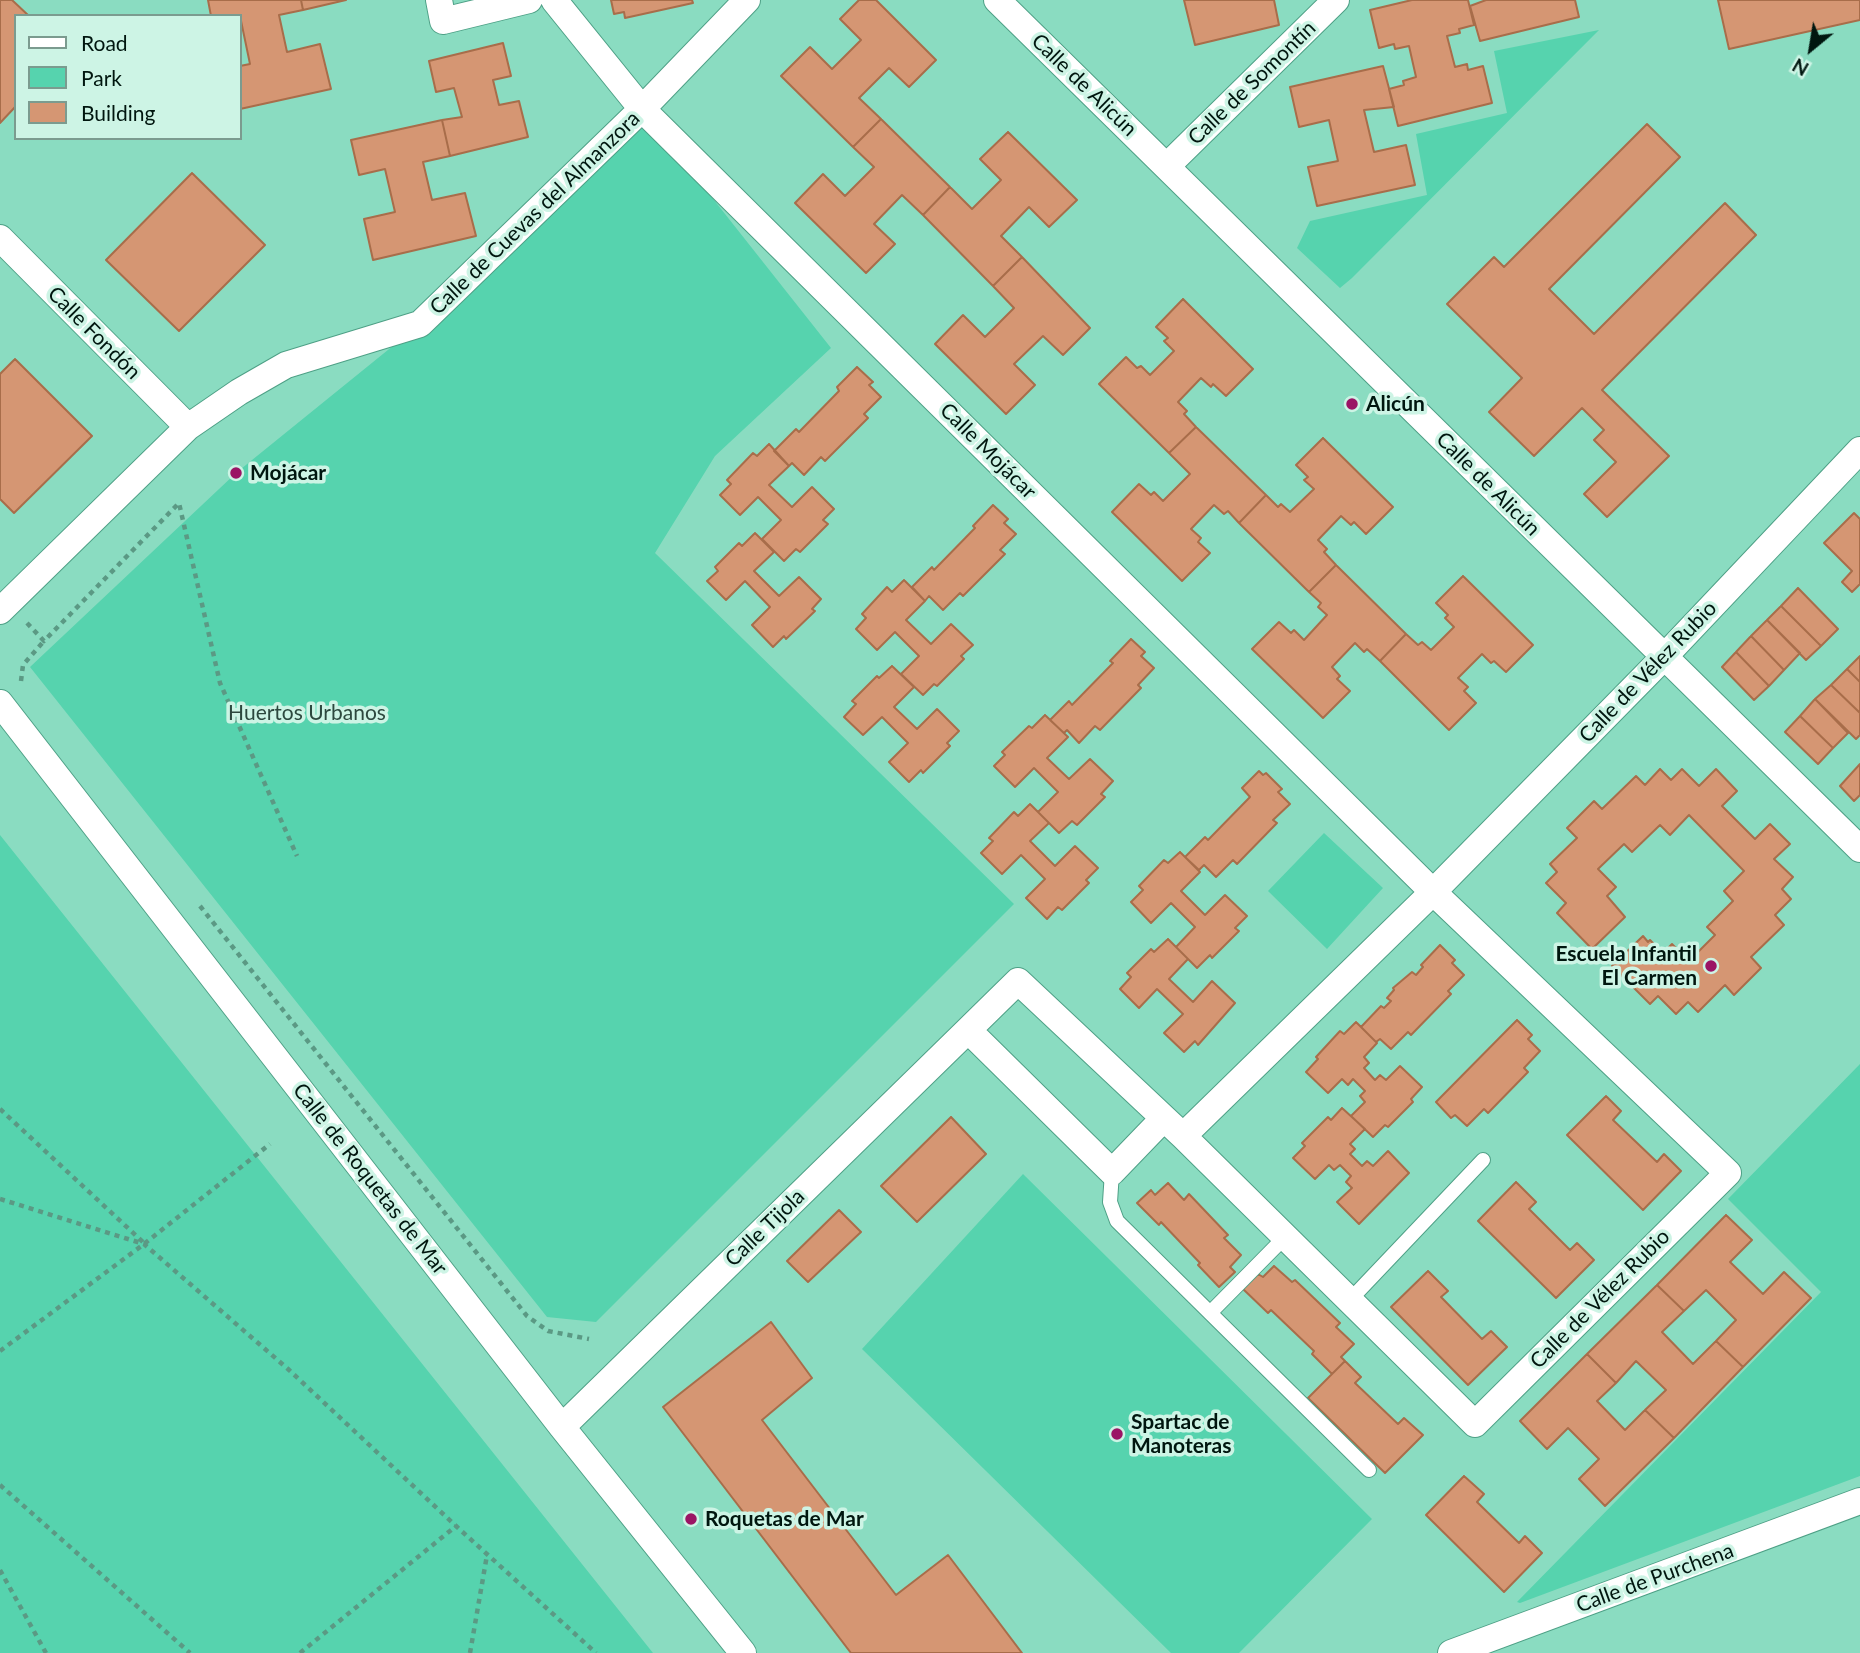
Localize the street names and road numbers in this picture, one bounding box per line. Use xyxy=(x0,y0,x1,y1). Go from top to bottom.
street label: Calle de Somontín xyxy=(1183,16,1321,150)
street label: Calle de Alicún xyxy=(1026,28,1142,142)
street label: Calle de Cuevas del Almanzora xyxy=(425,106,645,320)
street label: Calle Fondón xyxy=(42,281,146,385)
street label: Calle Mojácar xyxy=(935,398,1041,504)
street label: Calle de Alicún xyxy=(1431,427,1545,541)
street label: Calle de Vélez Rubio xyxy=(1574,596,1722,748)
street label: Calle de Roquetas de Mar xyxy=(287,1078,453,1280)
street label: Calle Tijola xyxy=(720,1184,810,1272)
street label: Calle de Vélez Rubio xyxy=(1525,1224,1675,1374)
street label: Calle de Purchena xyxy=(1573,1538,1737,1618)

